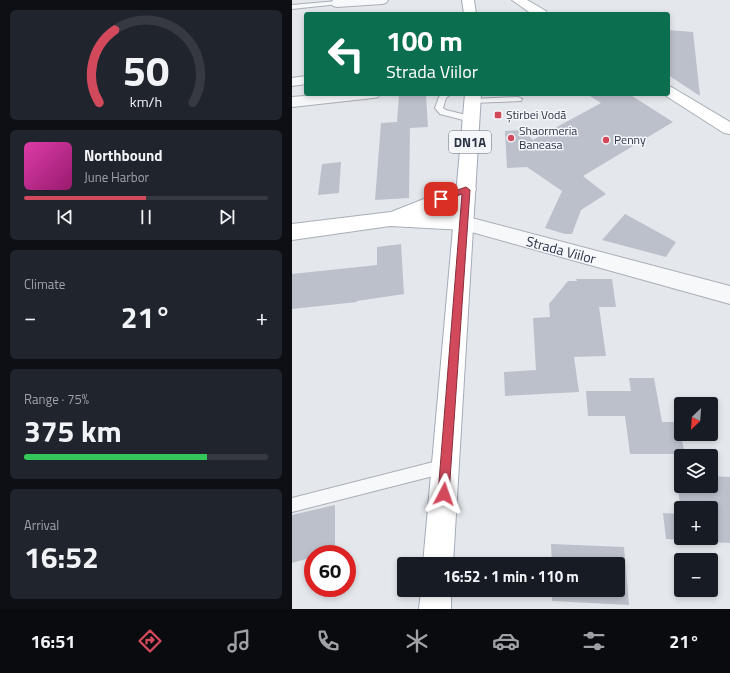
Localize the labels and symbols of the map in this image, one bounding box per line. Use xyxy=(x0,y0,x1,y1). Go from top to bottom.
place label: Știrbei Vodă xyxy=(506,105,566,124)
marker: Știrbei Vodă xyxy=(493,110,503,120)
place label: Shaormeria Baneasa xyxy=(519,121,577,154)
place label: Penny xyxy=(614,130,646,149)
road number: DN1A xyxy=(449,131,491,153)
marker: Shaormeria Baneasa xyxy=(506,133,516,143)
marker: Penny xyxy=(601,135,611,145)
pin xyxy=(424,182,458,216)
street label: Strada Viilor xyxy=(524,230,599,269)
north arrow xyxy=(674,397,718,441)
position arrow xyxy=(423,473,465,515)
speed limit sign: 60 xyxy=(304,545,356,597)

